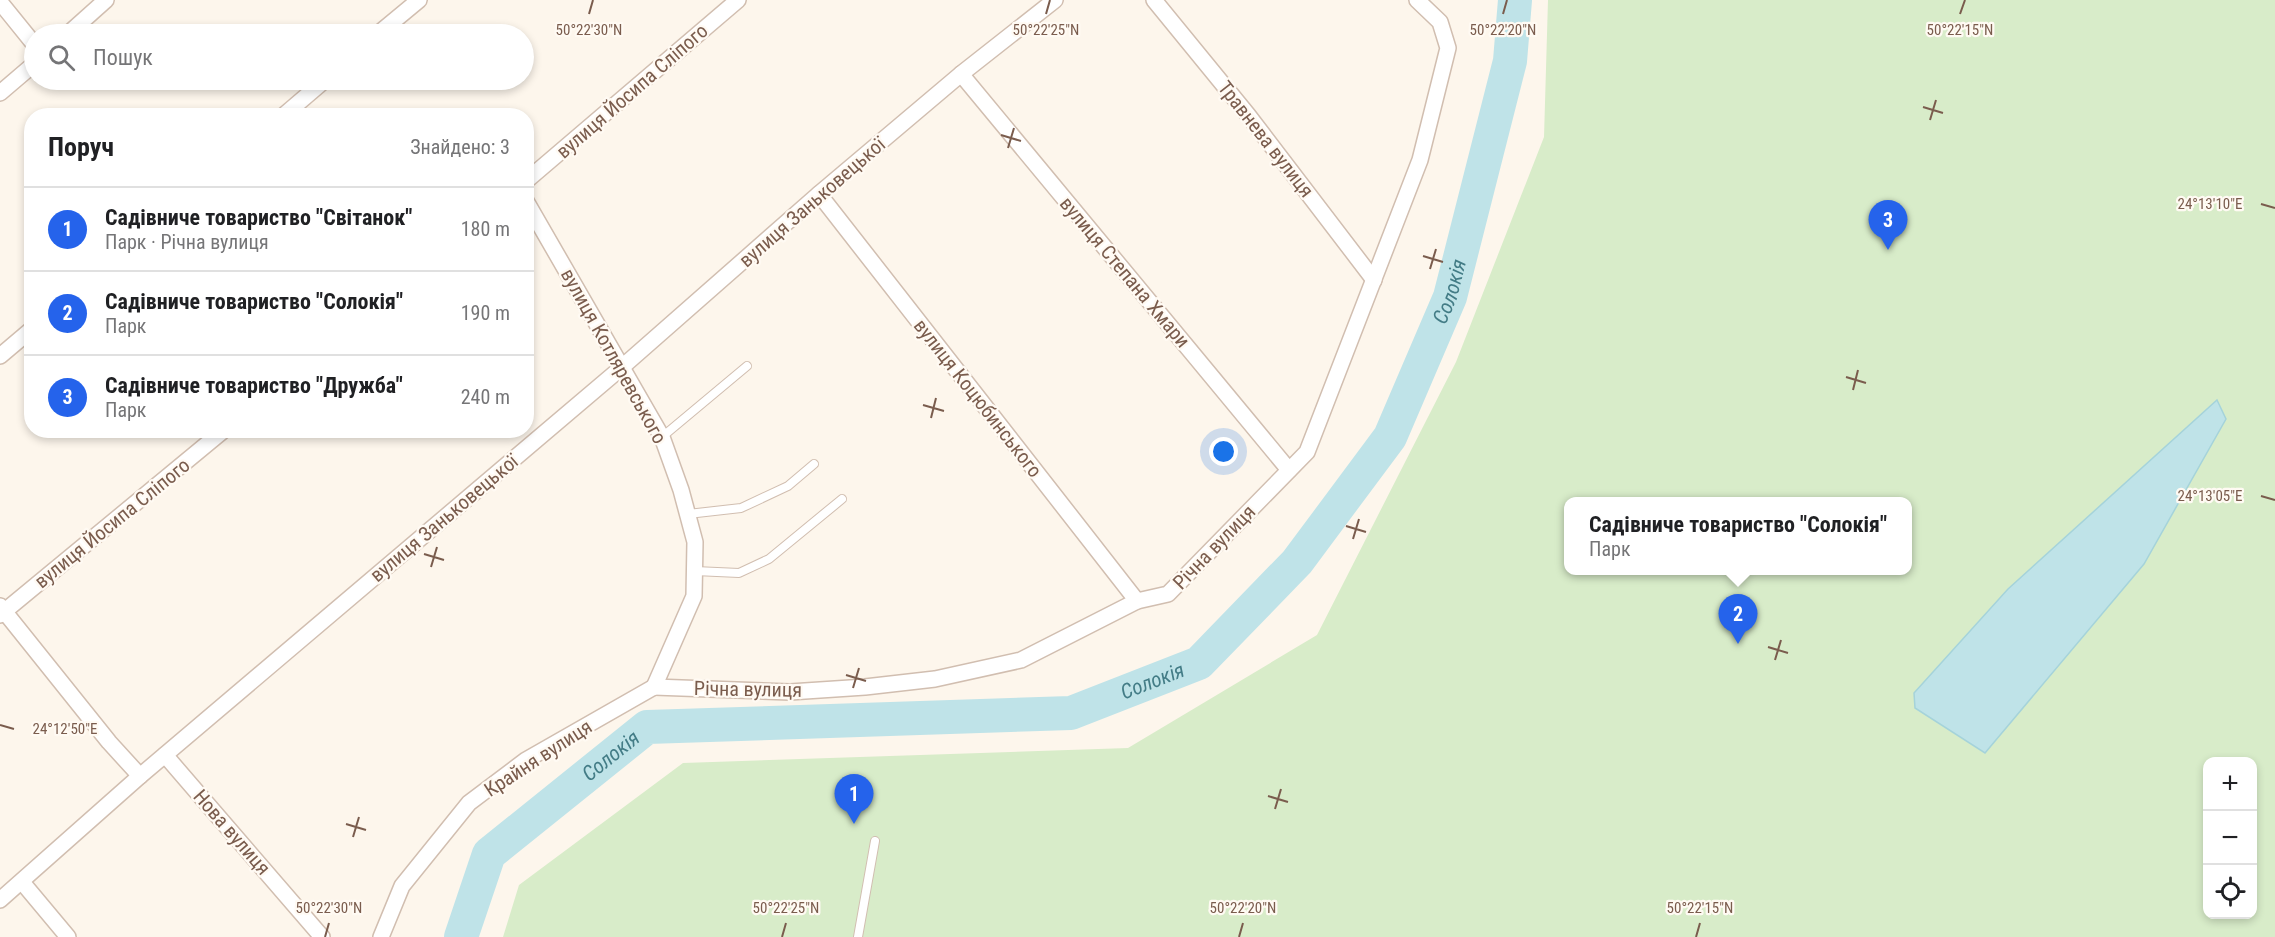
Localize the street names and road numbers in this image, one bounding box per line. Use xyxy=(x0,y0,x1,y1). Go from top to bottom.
street label: вулиця Йосипа Сліпого xyxy=(551,19,713,163)
street label: Травнева вулиця xyxy=(1213,76,1319,202)
street label: вулиця Заньковецької xyxy=(734,131,891,272)
street label: вулиця Степана Хмари xyxy=(1055,192,1195,352)
street label: вулиця Котляревського xyxy=(556,264,672,448)
street label: вулиця Коцюбинського xyxy=(909,314,1047,482)
street label: вулиця Заньковецької xyxy=(365,448,524,587)
street label: вулиця Йосипа Сліпого xyxy=(29,453,195,593)
street label: Річна вулиця xyxy=(1168,500,1260,594)
street label: Річна вулиця xyxy=(694,676,802,702)
street label: Крайня вулиця xyxy=(480,714,596,802)
street label: Нова вулиця xyxy=(188,784,276,880)

